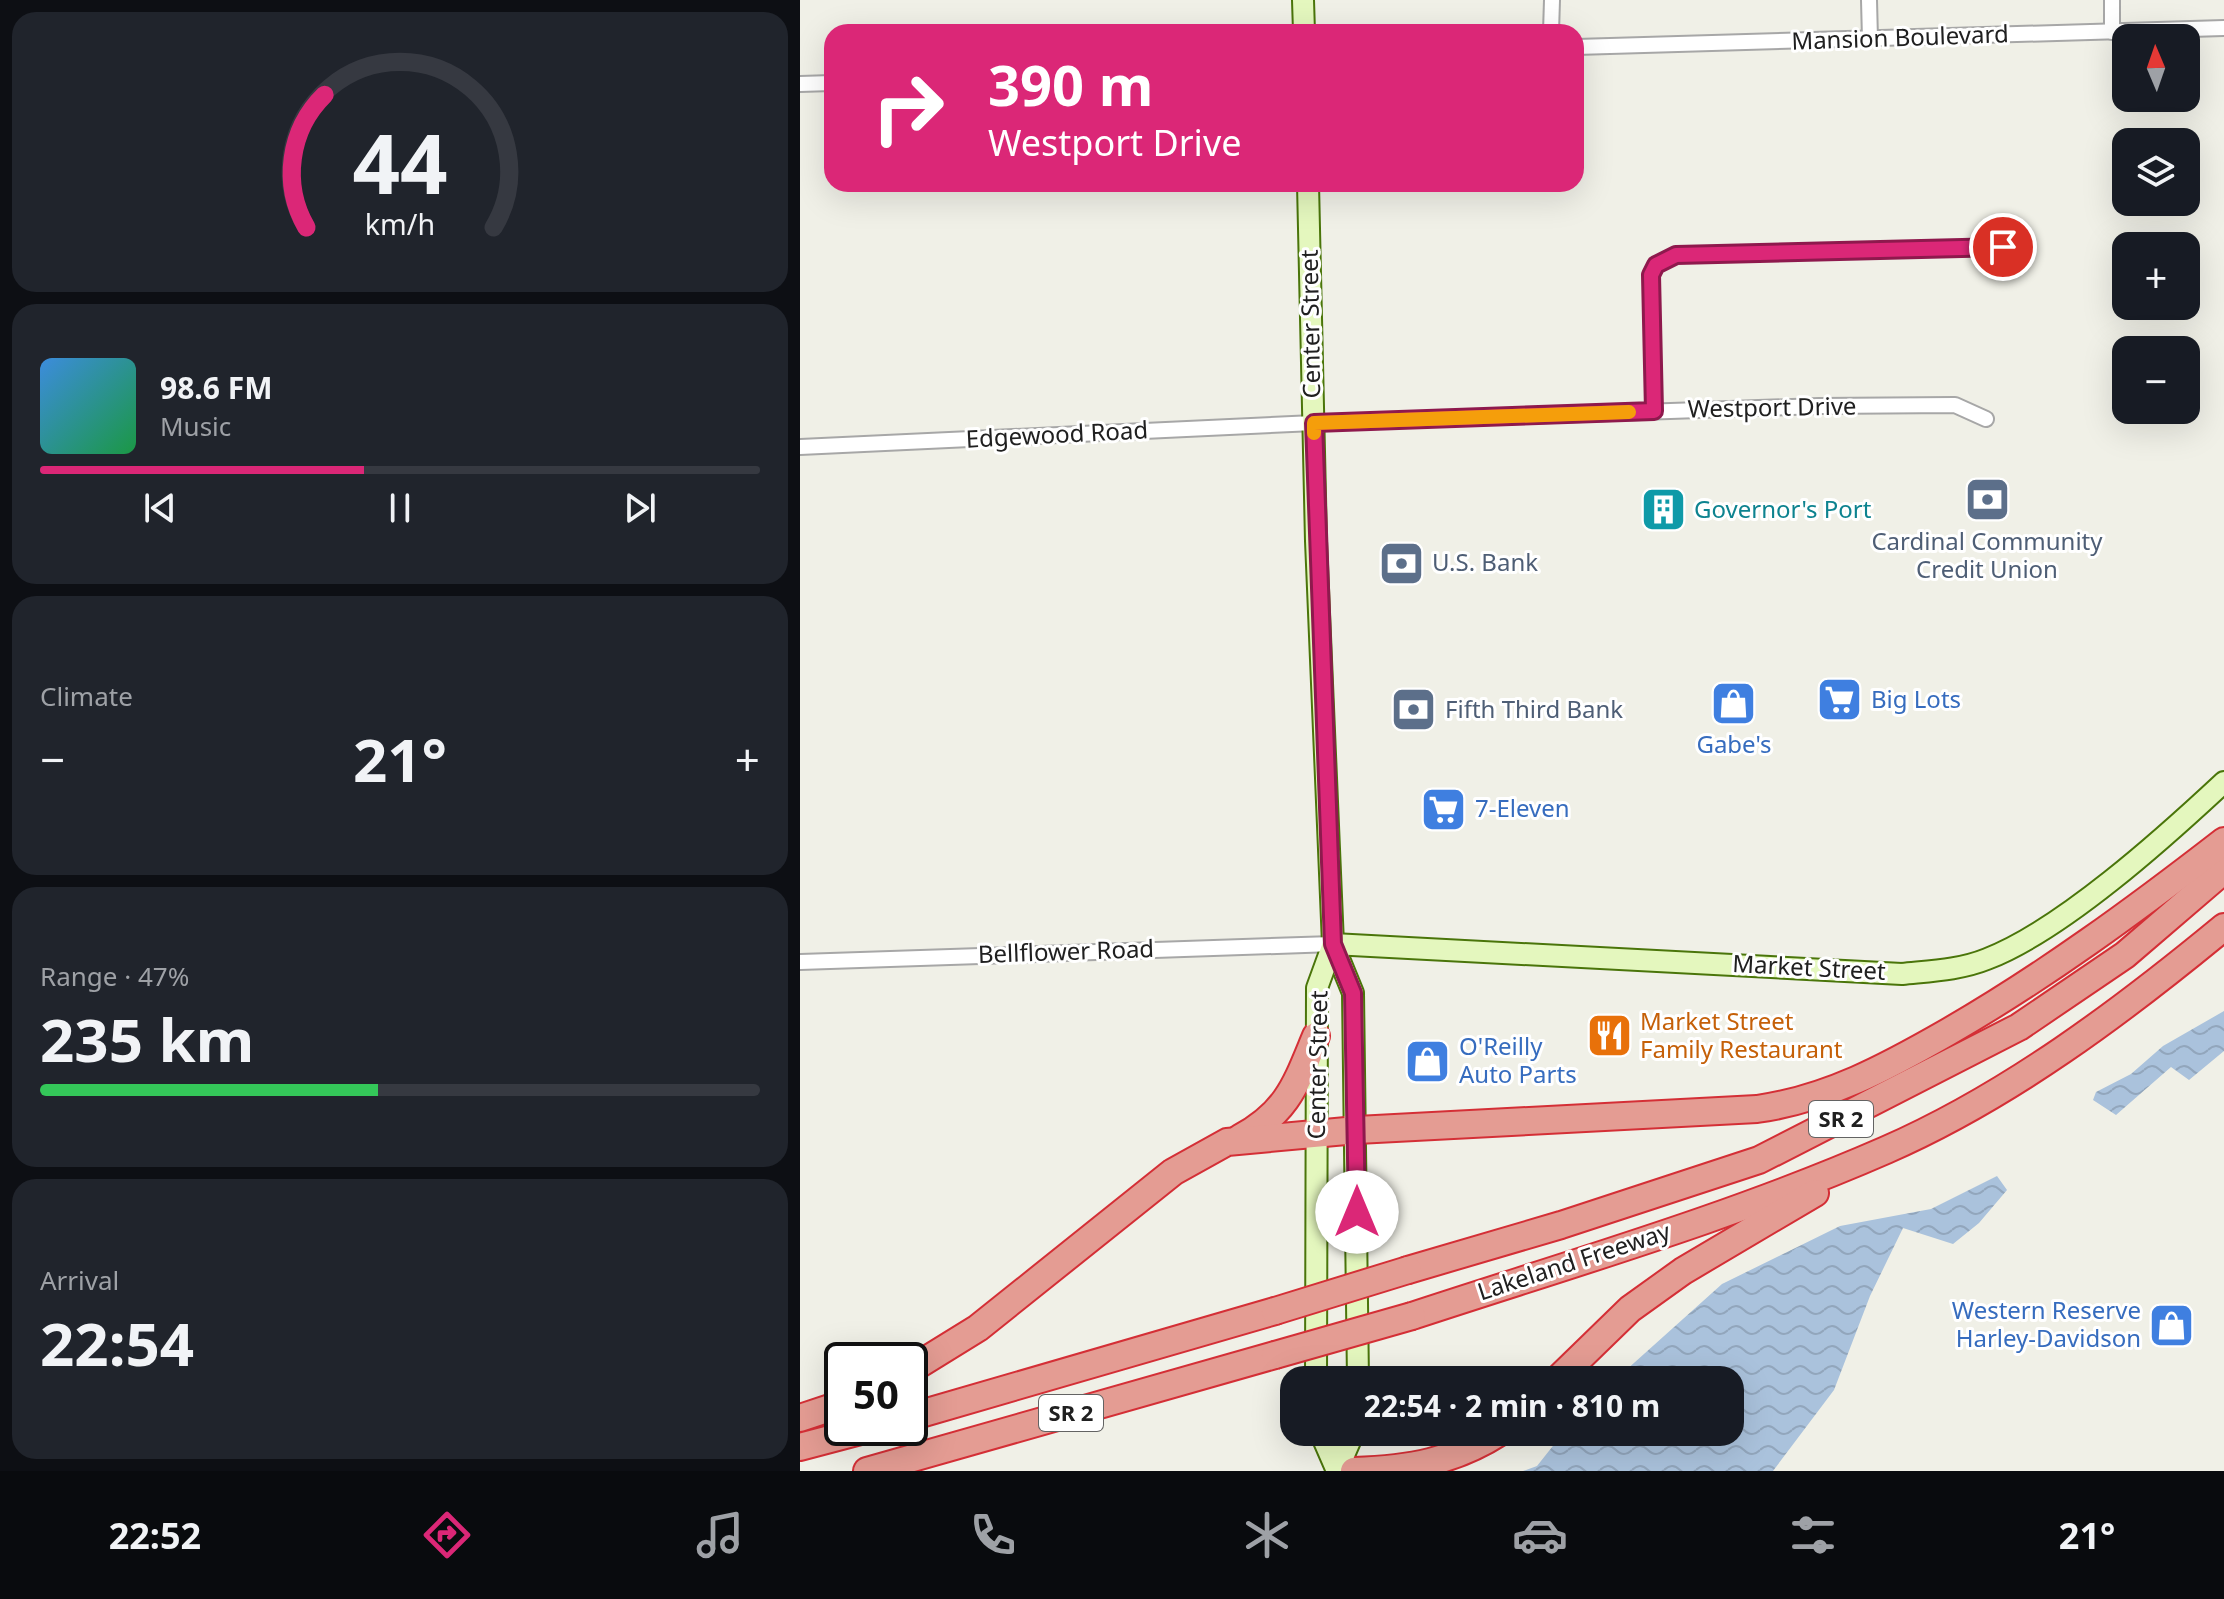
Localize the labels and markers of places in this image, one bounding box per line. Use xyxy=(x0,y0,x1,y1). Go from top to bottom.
pin xyxy=(1969,213,2037,281)
bank icon: Cardinal Community Credit Union xyxy=(1963,476,2011,524)
building icon: Governor's Port xyxy=(1639,486,1687,534)
place label: Governor's Port xyxy=(1694,492,1872,525)
place label: Cardinal Community Credit Union xyxy=(1871,524,2103,585)
bank icon: U.S. Bank xyxy=(1377,539,1425,587)
place label: U.S. Bank xyxy=(1432,545,1538,578)
supermarket icon: Big Lots xyxy=(1816,676,1864,724)
shop icon: Gabe's xyxy=(1710,679,1758,727)
place label: Big Lots xyxy=(1871,682,1961,715)
bank icon: Fifth Third Bank xyxy=(1390,686,1438,734)
place label: Fifth Third Bank xyxy=(1445,692,1623,725)
place label: Gabe's xyxy=(1696,727,1772,760)
supermarket icon: 7-Eleven xyxy=(1420,785,1468,833)
place label: 7-Eleven xyxy=(1475,791,1570,824)
place label: Market Street Family Restaurant xyxy=(1640,1004,1843,1065)
restaurant icon: Market Street Family Restaurant xyxy=(1585,1012,1633,1060)
place label: O'Reilly Auto Parts xyxy=(1459,1029,1577,1090)
shop icon: O'Reilly Auto Parts xyxy=(1404,1037,1452,1085)
place label: Western Reserve Harley-Davidson xyxy=(1952,1293,2141,1354)
shop icon: Western Reserve Harley-Davidson xyxy=(2148,1301,2196,1349)

